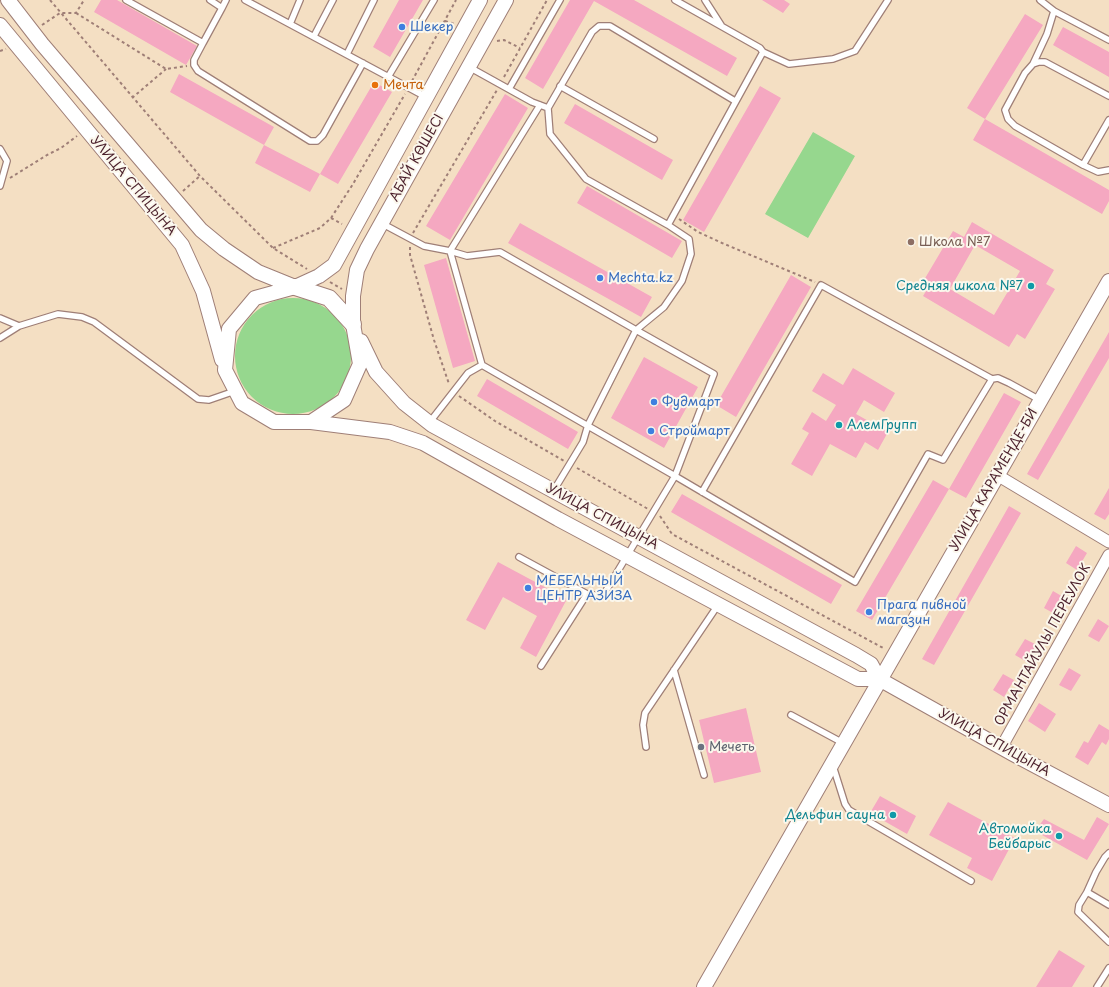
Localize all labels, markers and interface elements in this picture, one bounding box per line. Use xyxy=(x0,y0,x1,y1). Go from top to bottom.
place label: Шекер xyxy=(410,19,453,35)
marker: Шекер xyxy=(397,22,407,32)
place label: Мечта xyxy=(383,77,424,93)
marker: Мечта xyxy=(370,80,380,90)
street label: АБАЙ КӨШЕСІ xyxy=(387,112,447,204)
street label: УЛИЦА СПИЦЫНА xyxy=(87,133,179,239)
place label: Школа №7 xyxy=(919,234,990,250)
marker: Школа №7 xyxy=(906,237,916,247)
place label: Mechta.kz xyxy=(608,270,673,286)
marker: Mechta.kz xyxy=(595,273,605,283)
place label: Средняя школа №7 xyxy=(896,278,1023,294)
marker: Средняя школа №7 xyxy=(1026,281,1036,291)
place label: Фудмарт xyxy=(662,394,720,410)
marker: Фудмарт xyxy=(649,397,659,407)
street label: УЛИЦА КАРАМЕНДЕ-БИ xyxy=(947,406,1041,554)
place label: АлемГрупп xyxy=(847,417,917,433)
marker: АлемГрупп xyxy=(834,420,844,430)
place label: Строймарт xyxy=(659,423,730,439)
marker: Строймарт xyxy=(646,426,656,436)
street label: УЛИЦА СПИЦЫНА xyxy=(543,481,661,553)
street label: ОРМАНТАЙУЛЫ ПЕРЕУЛОК xyxy=(992,561,1094,729)
place label: МЕБЕЛЬНЫЙ ЦЕНТР АЗИЗА xyxy=(536,573,632,604)
marker: МЕБЕЛЬНЫЙ ЦЕНТР АЗИЗА xyxy=(523,583,533,593)
place label: Прага пивной магазин xyxy=(877,597,967,628)
marker: Прага пивной магазин xyxy=(864,607,874,617)
street label: УЛИЦА СПИЦЫНА xyxy=(936,706,1052,780)
place label: Мечеть xyxy=(709,739,755,755)
marker: Мечеть xyxy=(696,742,706,752)
place label: Дельфин сауна xyxy=(786,807,885,823)
marker: Дельфин сауна xyxy=(888,810,898,820)
place label: Автомойка Бейбарыс xyxy=(979,821,1051,852)
marker: Автомойка Бейбарыс xyxy=(1054,831,1064,841)

